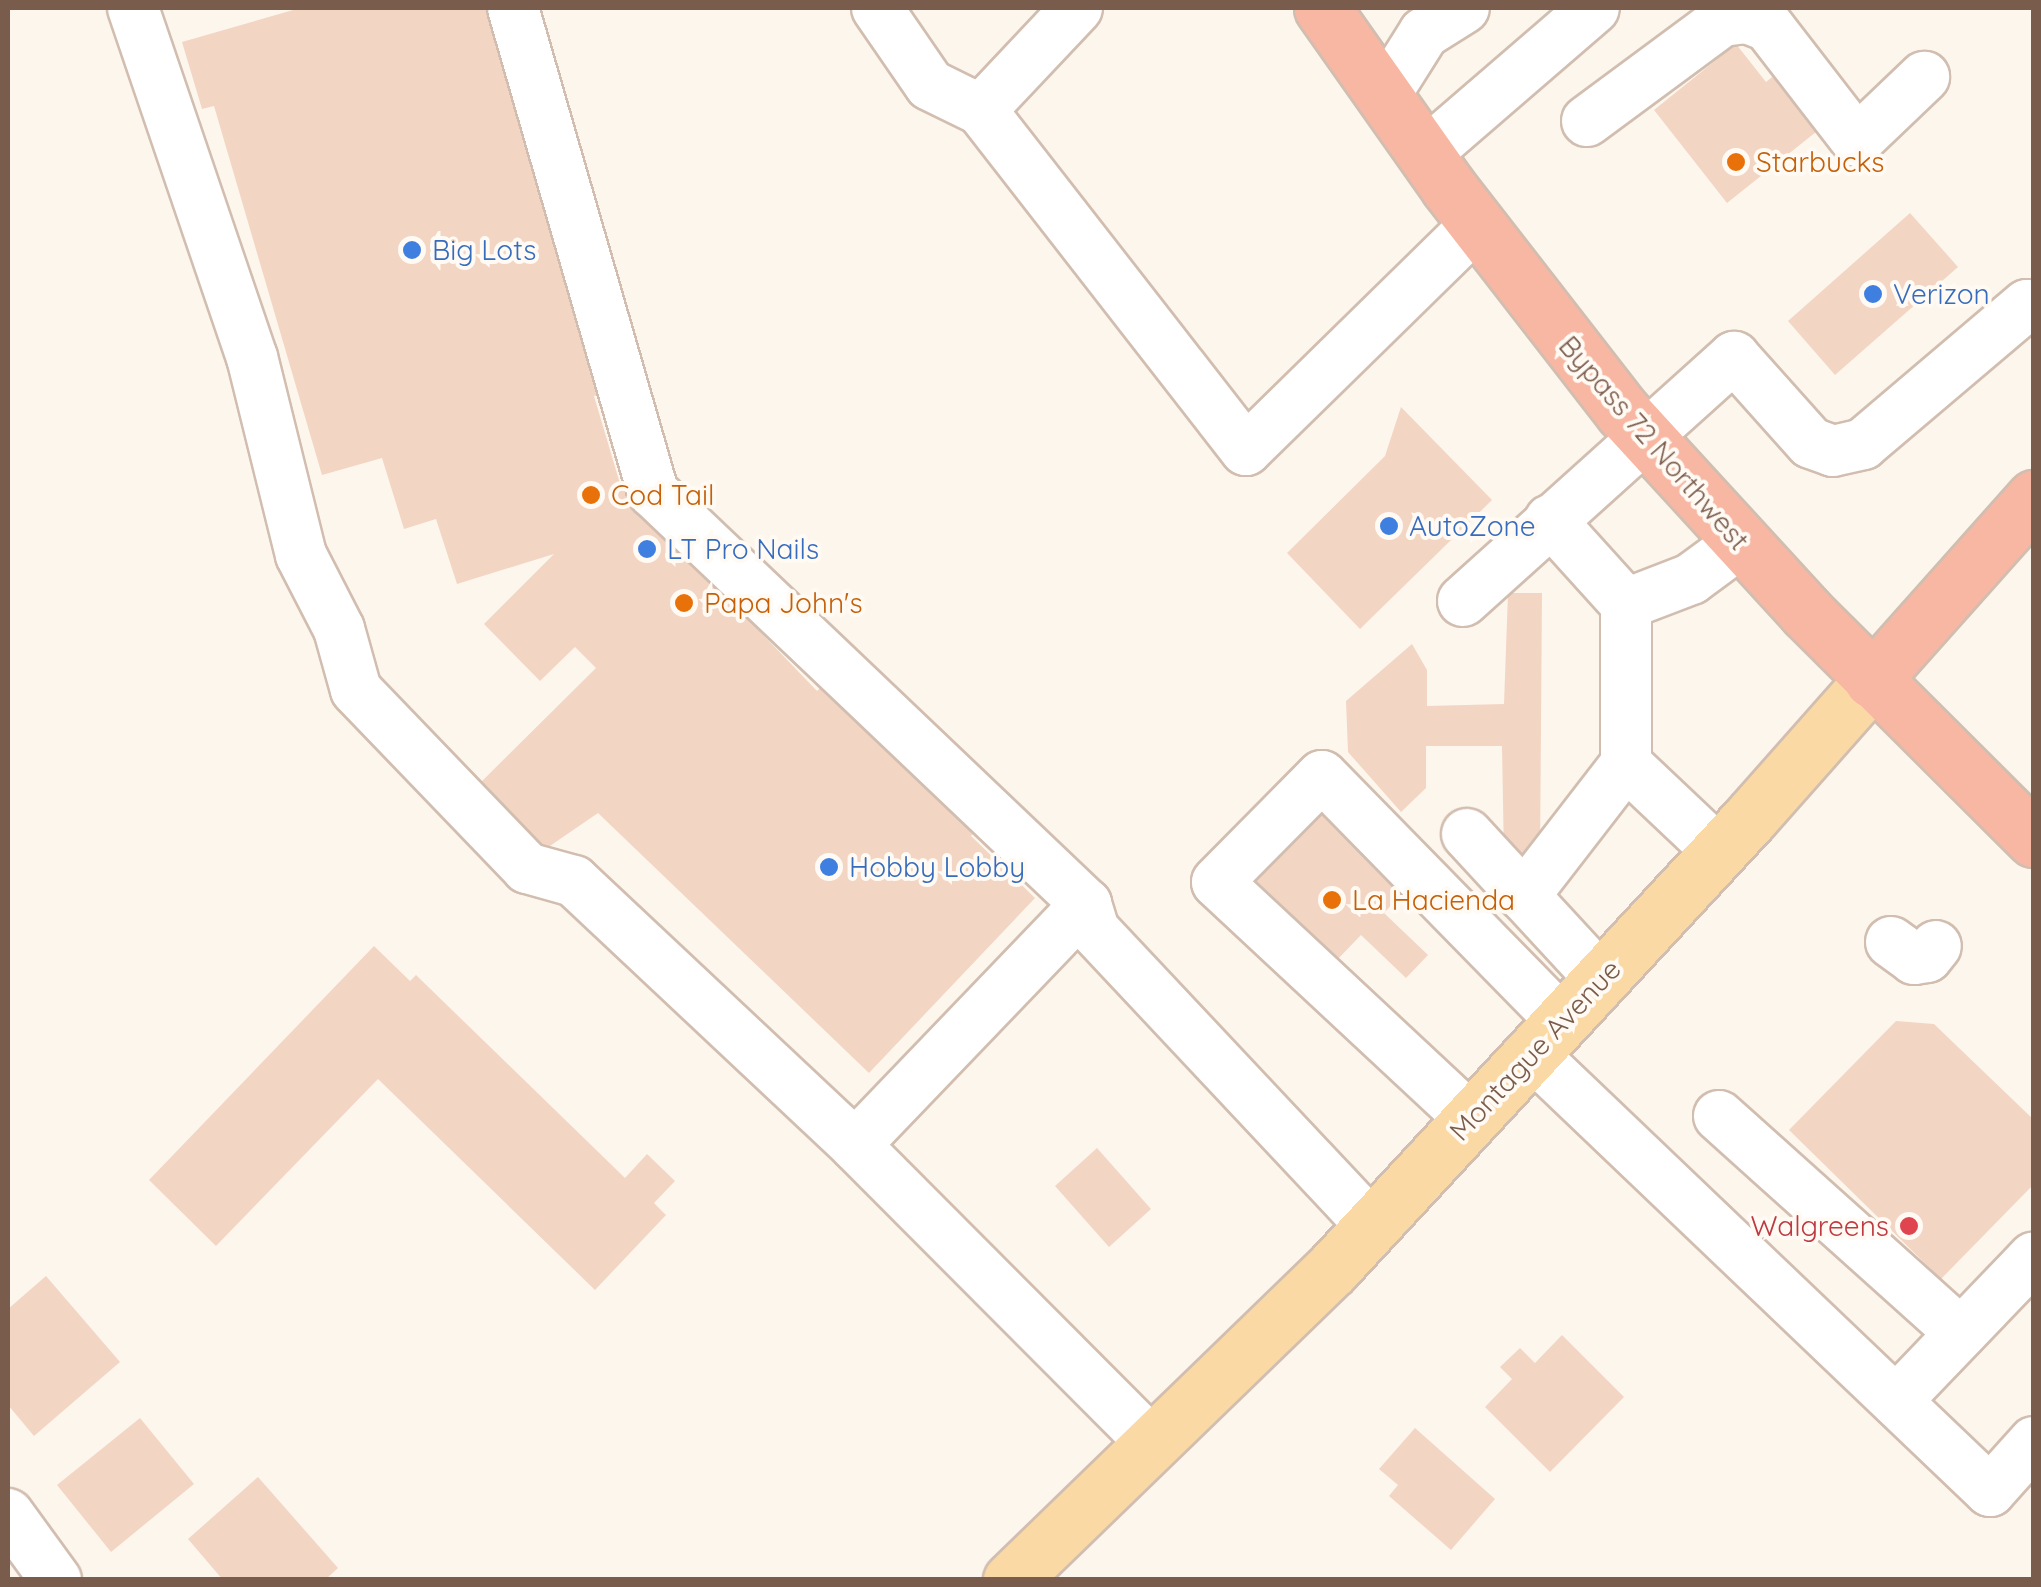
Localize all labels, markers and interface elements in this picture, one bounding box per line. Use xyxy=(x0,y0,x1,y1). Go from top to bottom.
place label: Starbucks xyxy=(1756,145,1884,179)
marker: Starbucks xyxy=(1725,151,1747,173)
place label: Big Lots xyxy=(432,233,536,267)
marker: Big Lots xyxy=(401,239,423,261)
place label: Verizon xyxy=(1893,277,1990,311)
marker: Verizon xyxy=(1862,283,1884,305)
street label: Bypass 72 Northwest xyxy=(1552,329,1756,557)
place label: Cod Tail xyxy=(611,478,714,512)
marker: Cod Tail xyxy=(580,484,602,506)
place label: AutoZone xyxy=(1409,509,1536,543)
marker: AutoZone xyxy=(1378,515,1400,537)
place label: LT Pro Nails xyxy=(667,532,819,566)
marker: LT Pro Nails xyxy=(636,538,658,560)
place label: Papa John's xyxy=(704,586,863,620)
marker: Papa John's xyxy=(673,592,695,614)
place label: Hobby Lobby xyxy=(849,850,1025,884)
marker: Hobby Lobby xyxy=(818,856,840,878)
place label: La Hacienda xyxy=(1352,883,1515,917)
marker: La Hacienda xyxy=(1321,889,1343,911)
street label: Montague Avenue xyxy=(1443,953,1627,1147)
place label: Walgreens xyxy=(1750,1209,1889,1243)
marker: Walgreens xyxy=(1898,1215,1920,1237)

